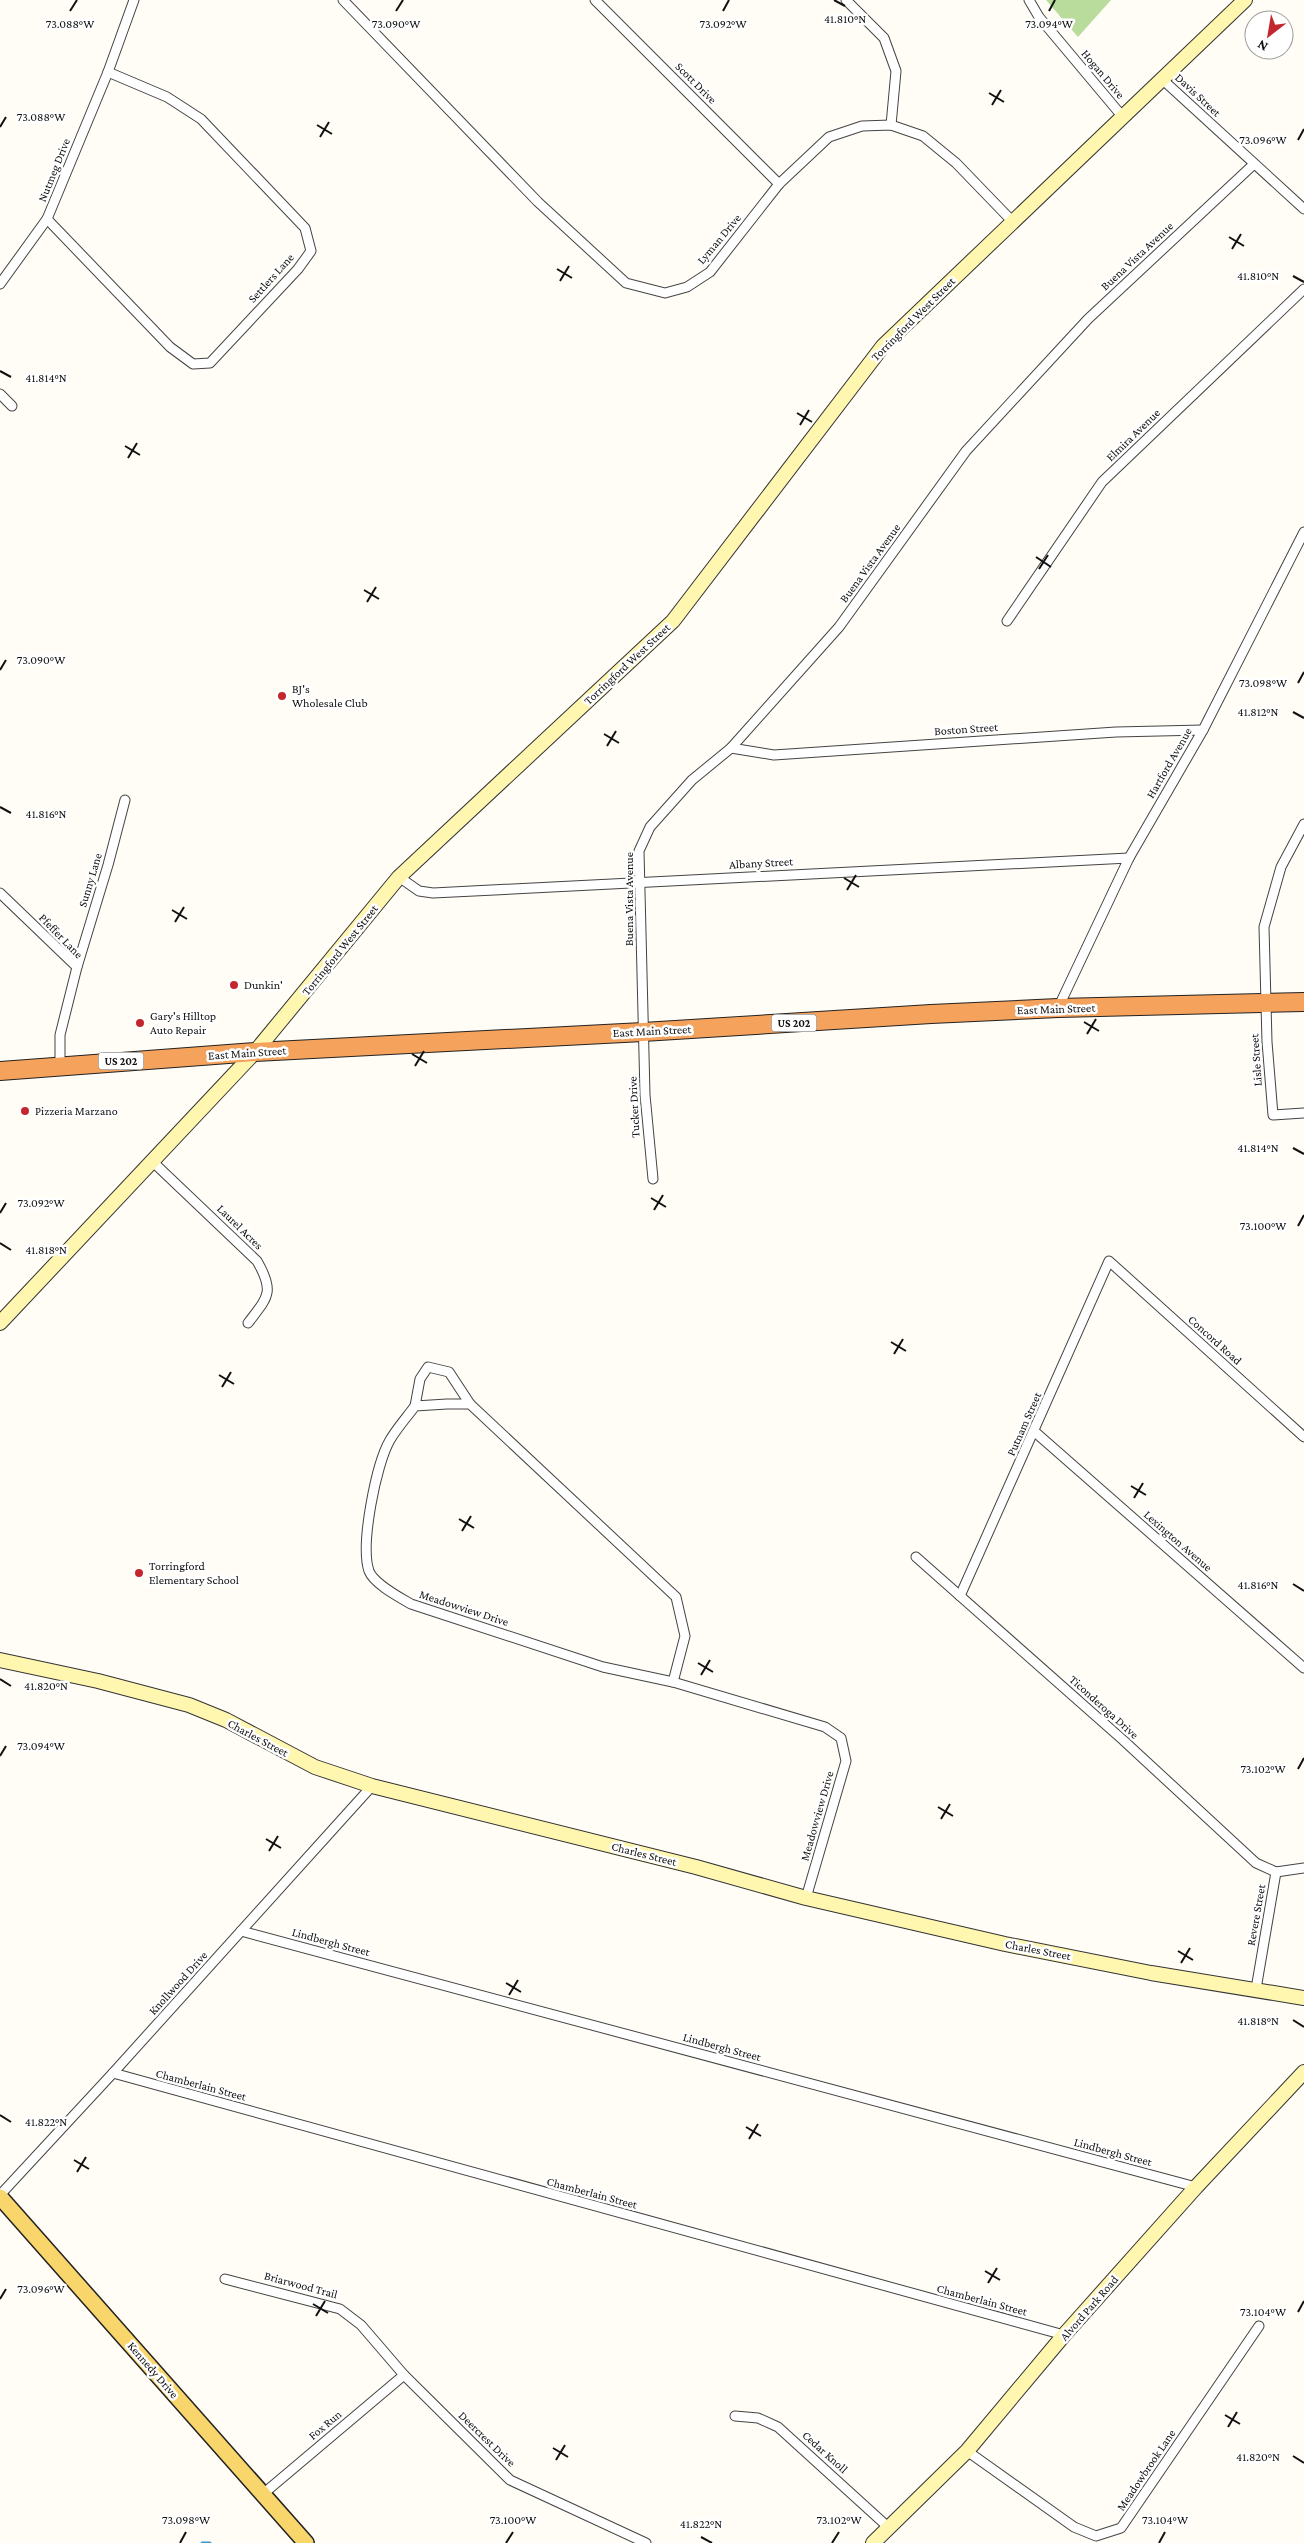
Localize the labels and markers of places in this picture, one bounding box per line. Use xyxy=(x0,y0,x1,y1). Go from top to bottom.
place label: BJ's Wholesale Club xyxy=(292,682,368,710)
marker: BJ's Wholesale Club xyxy=(276,690,288,702)
place label: Dunkin' xyxy=(244,978,283,992)
marker: Dunkin' xyxy=(228,979,240,991)
place label: Gary's Hilltop Auto Repair xyxy=(150,1009,216,1037)
marker: Gary's Hilltop Auto Repair xyxy=(134,1017,146,1029)
place label: Pizzeria Marzano xyxy=(35,1104,118,1118)
marker: Pizzeria Marzano xyxy=(19,1105,31,1117)
place label: Torringford Elementary School xyxy=(149,1559,239,1587)
marker: Torringford Elementary School xyxy=(133,1567,145,1579)

